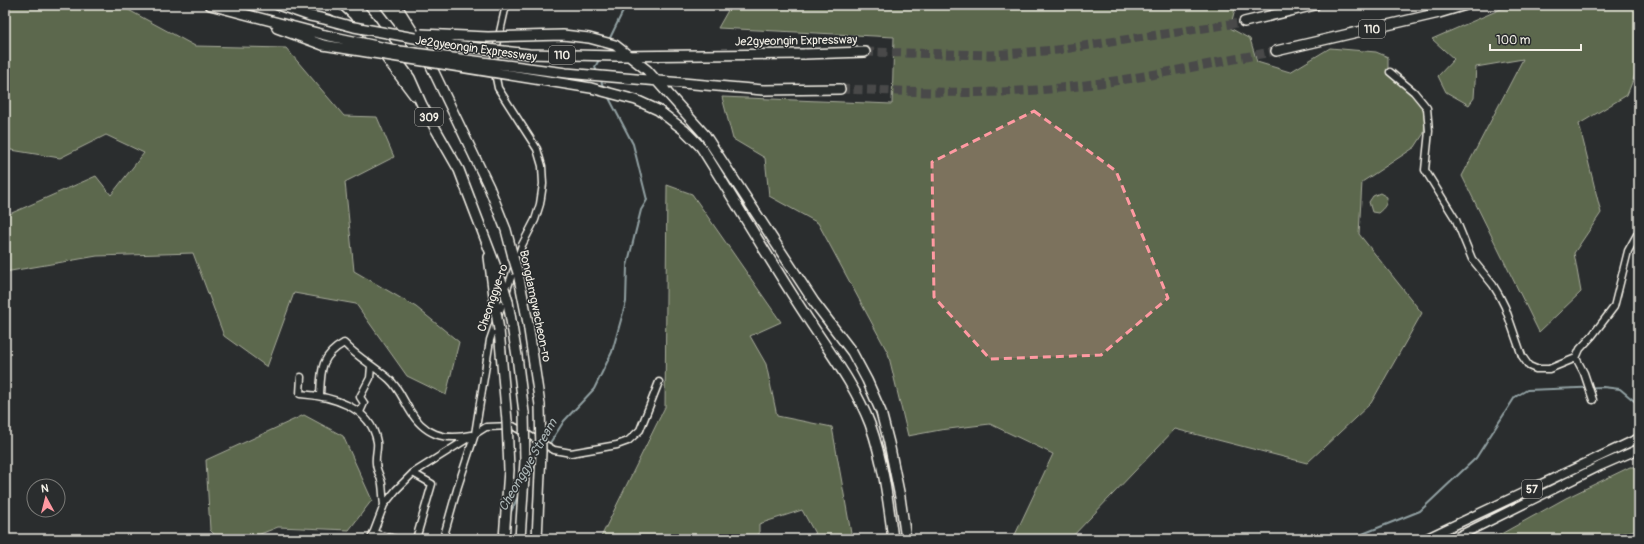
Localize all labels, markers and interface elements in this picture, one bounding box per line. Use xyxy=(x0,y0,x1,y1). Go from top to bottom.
road number: 110 xyxy=(1359,20,1385,38)
scale bar xyxy=(1490,26,1581,52)
street label: Je2gyeongin Expressway xyxy=(735,32,857,50)
street label: Je2gyeongin Expressway xyxy=(414,33,538,65)
text: 100 m xyxy=(1496,33,1531,48)
road number: 110 xyxy=(549,46,575,64)
road number: 309 xyxy=(415,108,443,126)
street label: Bongdamgwacheon-ro xyxy=(516,249,554,364)
street label: Cheonggye-ro xyxy=(474,262,512,334)
water label: Cheonggye Stream xyxy=(495,415,562,514)
north arrow xyxy=(26,478,66,518)
road number: 57 xyxy=(1522,480,1542,498)
text: N xyxy=(40,482,50,495)

